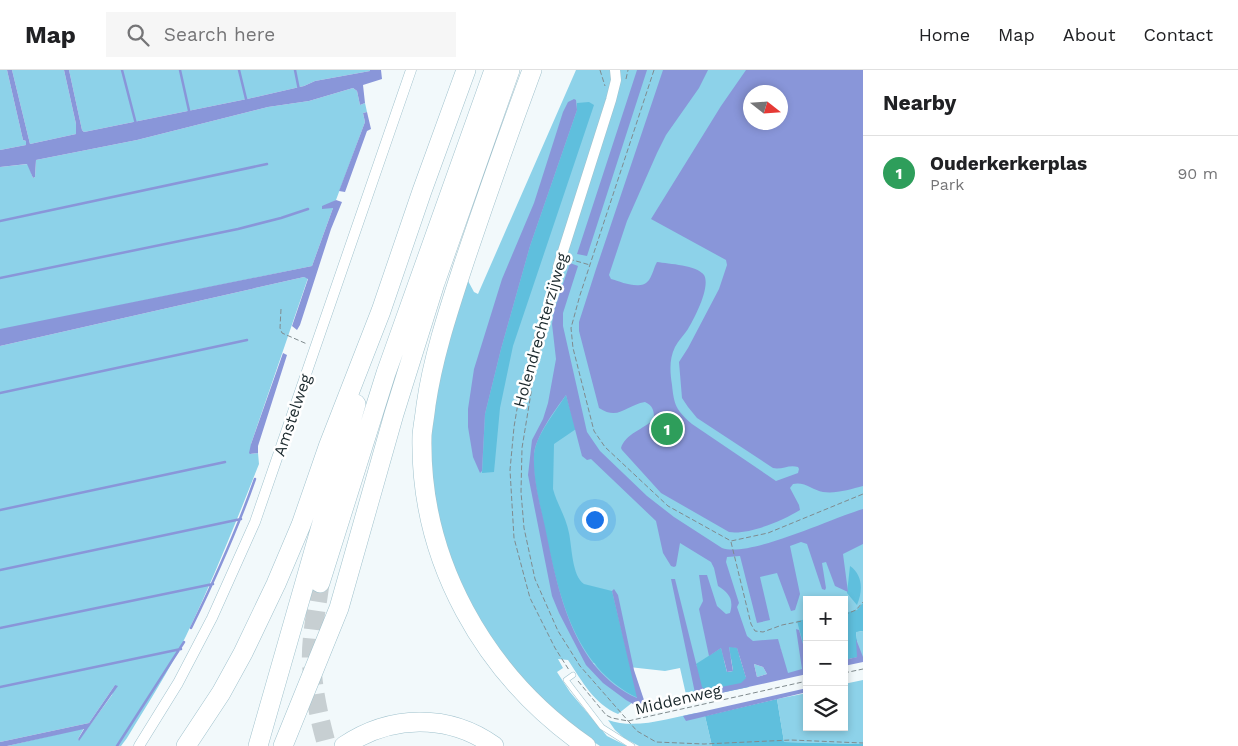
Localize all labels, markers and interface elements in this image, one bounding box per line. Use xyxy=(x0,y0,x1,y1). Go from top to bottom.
search box xyxy=(106,12,456,57)
text: Map xyxy=(25,21,76,49)
icon: search xyxy=(124,21,152,49)
text: Search here xyxy=(164,23,275,46)
text: Home xyxy=(919,24,970,45)
text: Map xyxy=(998,24,1035,45)
text: About xyxy=(1063,24,1115,45)
text: Contact xyxy=(1143,24,1213,45)
north arrow xyxy=(743,85,788,130)
text: Nearby xyxy=(883,90,956,115)
text: Ouderkerkerplas xyxy=(930,152,1087,175)
text: 1 xyxy=(896,164,902,183)
text: 90 m xyxy=(1177,164,1218,183)
text: Park xyxy=(930,175,964,194)
street label: Holendrechterzijweg xyxy=(509,250,572,410)
street label: Amstelweg xyxy=(270,371,316,459)
pin: 1 xyxy=(651,410,683,448)
your location xyxy=(582,507,608,533)
map controls xyxy=(803,596,848,731)
button: + xyxy=(803,596,848,641)
button: − xyxy=(803,641,848,686)
street label: Middenweg xyxy=(633,680,724,719)
button: layers xyxy=(803,686,848,731)

